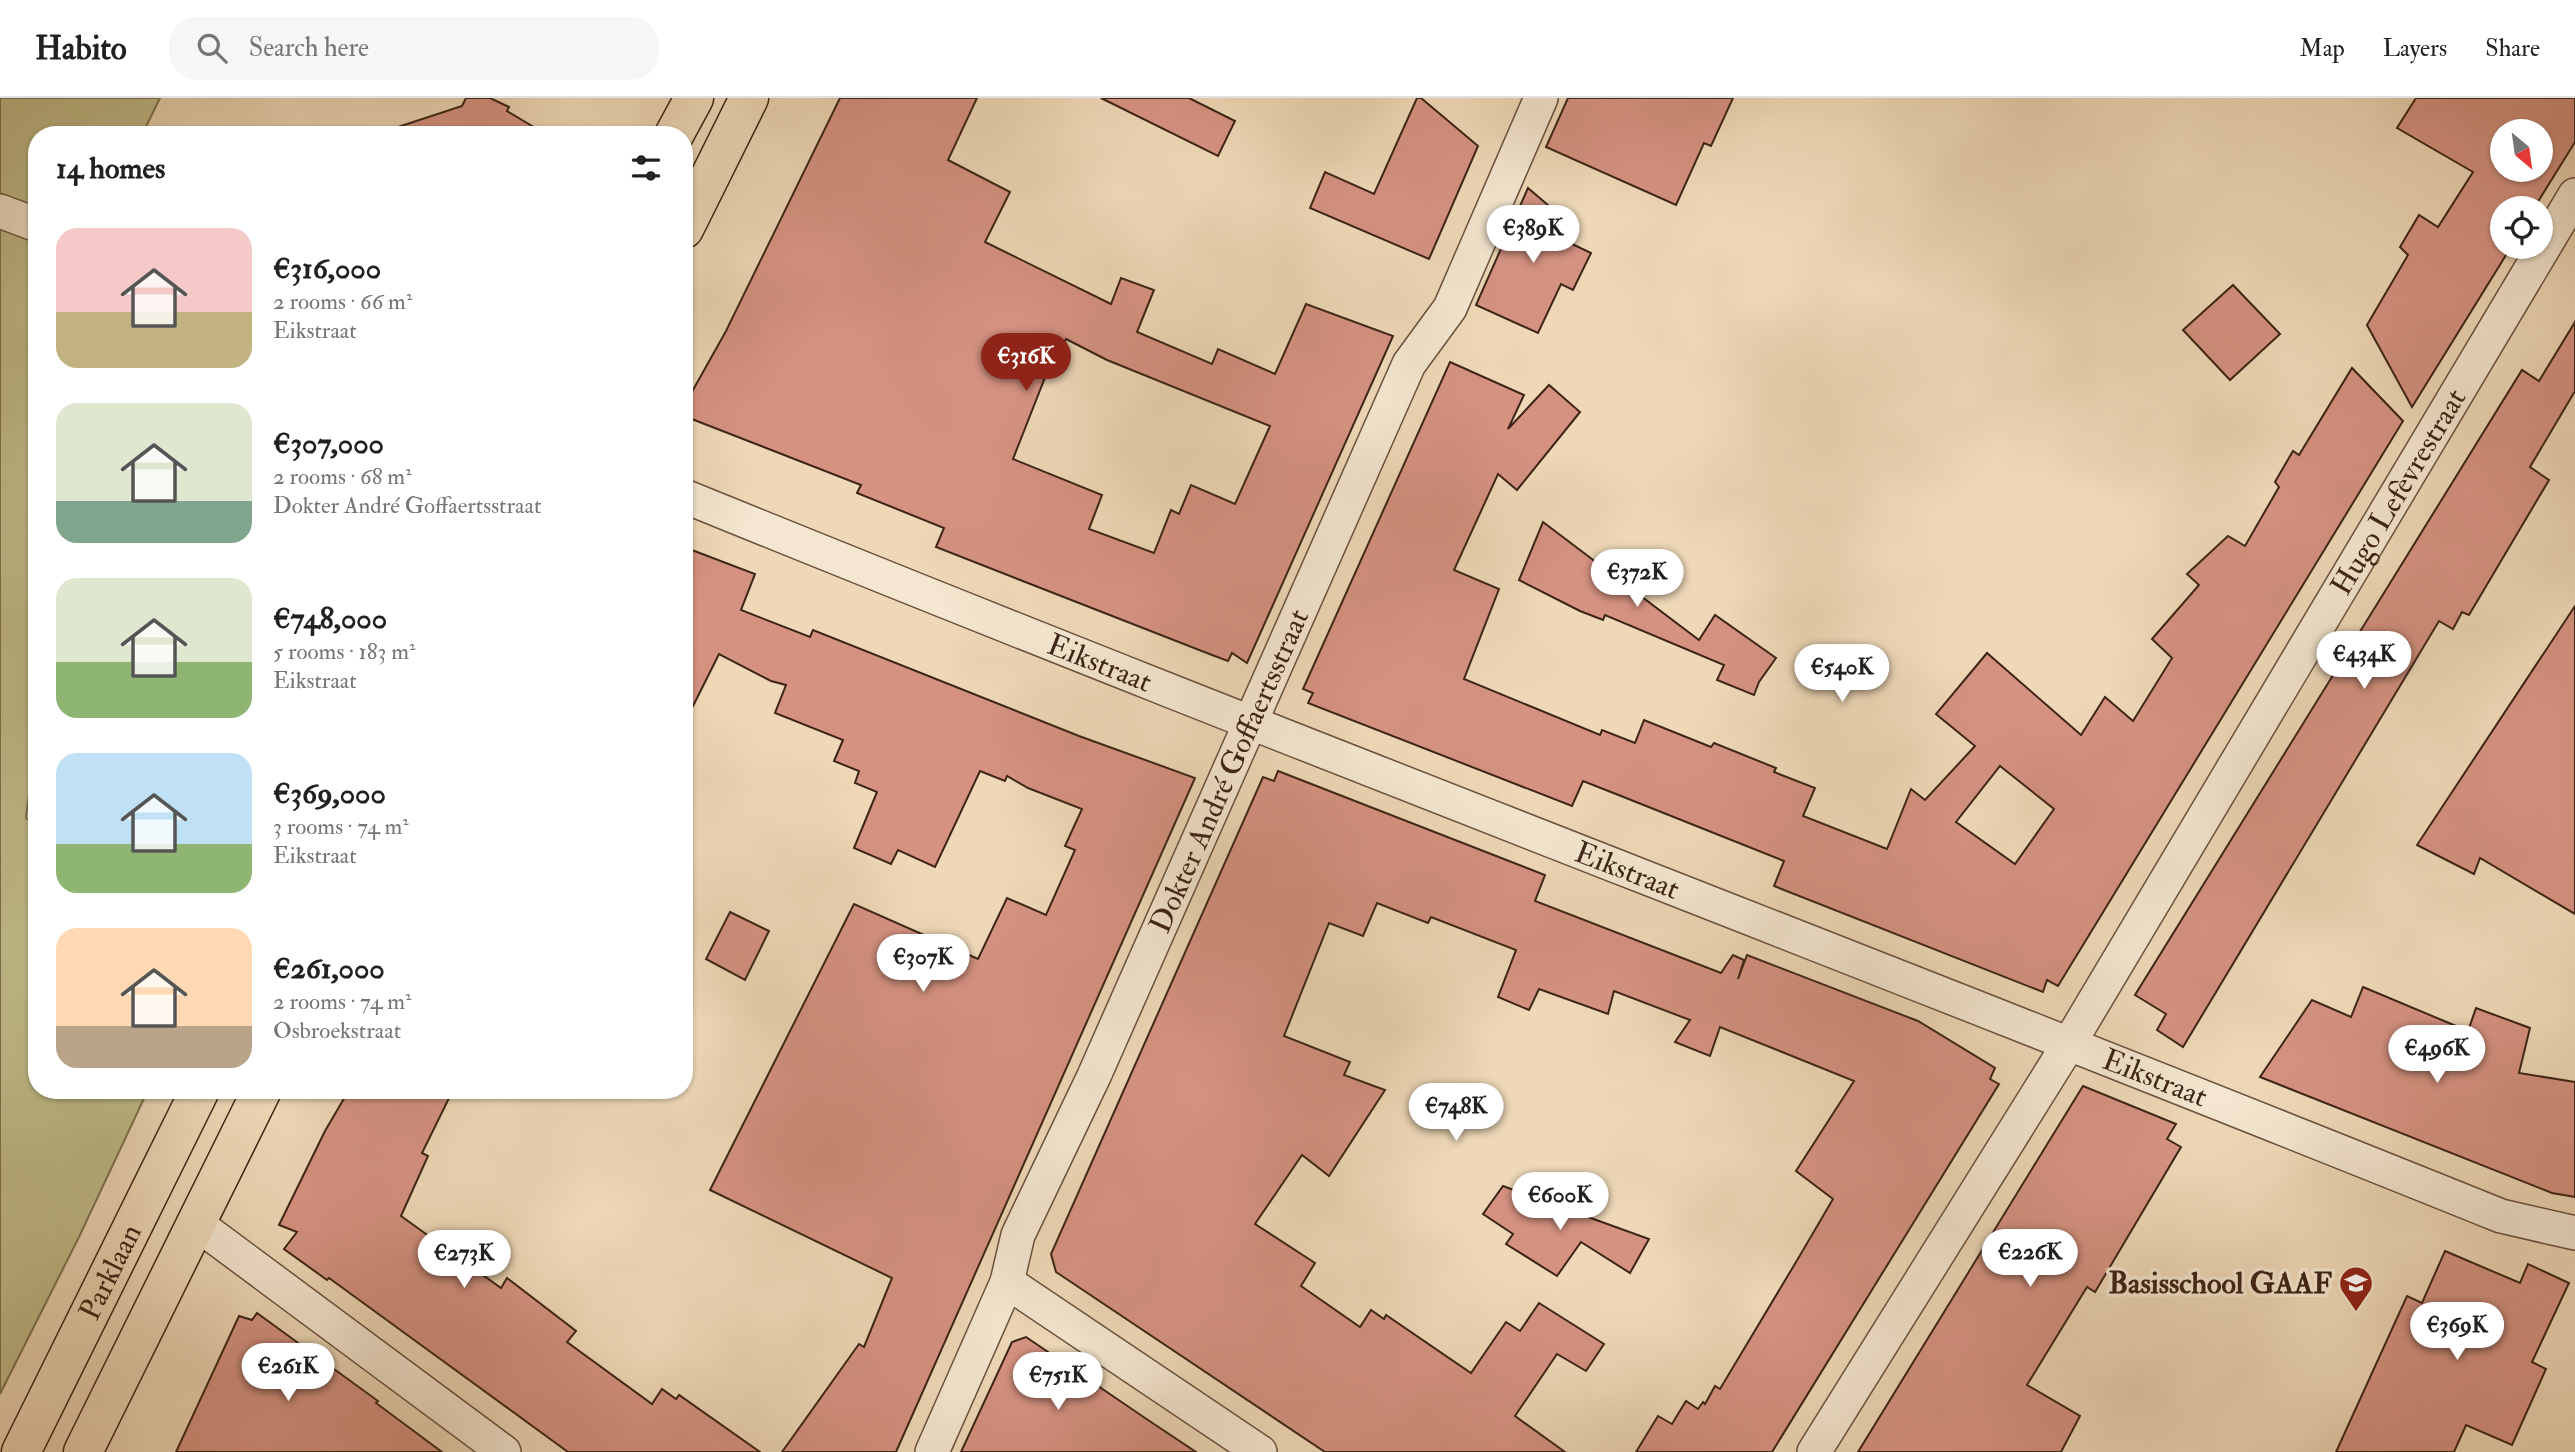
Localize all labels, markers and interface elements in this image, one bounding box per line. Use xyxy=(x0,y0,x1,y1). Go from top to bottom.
search box xyxy=(169,17,659,80)
text: Habito xyxy=(35,28,127,69)
icon: search xyxy=(193,29,231,67)
text: Search here xyxy=(249,32,369,64)
text: Map xyxy=(2300,33,2345,64)
text: Layers xyxy=(2383,33,2447,64)
text: Share xyxy=(2485,33,2540,64)
north arrow xyxy=(2490,119,2553,182)
map controls xyxy=(2490,119,2553,259)
icon: filters xyxy=(627,149,665,187)
text: 14 homes xyxy=(56,150,165,187)
button: locate xyxy=(2490,196,2553,259)
pin: €389K xyxy=(1484,206,1582,265)
text: €389K xyxy=(1503,213,1563,242)
text: €316,000 xyxy=(273,250,381,287)
icon: home xyxy=(112,256,196,340)
text: 2 rooms · 66 m² xyxy=(273,287,412,316)
text: Eikstraat xyxy=(273,316,357,345)
pin: €316K xyxy=(977,334,1075,393)
text: €316K xyxy=(997,341,1055,370)
street label: Hugo Lefèvrestraat xyxy=(2322,382,2474,602)
text: €307,000 xyxy=(273,425,384,462)
icon: home xyxy=(112,431,196,515)
text: 2 rooms · 68 m² xyxy=(273,462,412,491)
text: Dokter André Goffaertsstraat xyxy=(273,491,541,520)
pin: €372K xyxy=(1588,550,1686,609)
text: €372K xyxy=(1607,557,1667,586)
text: €748,000 xyxy=(273,600,387,637)
street label: Dokter André Goffaertsstraat xyxy=(1141,603,1317,939)
icon: home xyxy=(112,606,196,690)
street label: Eikstraat xyxy=(1042,626,1158,700)
pin: €434K xyxy=(2315,632,2413,691)
text: 5 rooms · 183 m² xyxy=(273,637,416,666)
text: €434K xyxy=(2332,639,2396,668)
pin: €540K xyxy=(1793,644,1891,704)
text: €540K xyxy=(1810,652,1874,681)
text: Eikstraat xyxy=(273,666,357,695)
text: €369,000 xyxy=(273,775,386,812)
icon: home xyxy=(112,781,196,865)
text: 3 rooms · 74 m² xyxy=(273,812,409,841)
street label: Eikstraat xyxy=(1570,833,1685,908)
text: Eikstraat xyxy=(273,841,357,870)
pin: €307K xyxy=(874,934,972,994)
text: €307K xyxy=(893,942,953,971)
text: €261,000 xyxy=(273,950,385,987)
icon: home xyxy=(112,956,196,1040)
text: 2 rooms · 74 m² xyxy=(273,987,412,1016)
text: Osbroekstraat xyxy=(273,1016,401,1045)
pin: €496K xyxy=(2388,1026,2486,1085)
text: €496K xyxy=(2404,1033,2470,1062)
street label: Eikstraat xyxy=(2097,1040,2213,1115)
pin: €748K xyxy=(1407,1084,1505,1143)
text: €748K xyxy=(1425,1091,1487,1120)
pin: €600K xyxy=(1511,1172,1609,1232)
text: €600K xyxy=(1528,1180,1592,1209)
street label: Parklaan xyxy=(71,1218,149,1326)
pin: €273K xyxy=(415,1230,513,1290)
pin: €226K xyxy=(1981,1230,2079,1289)
text: €226K xyxy=(1998,1237,2062,1266)
text: €273K xyxy=(434,1238,494,1267)
school or university icon: Basisschool GAAF xyxy=(2337,1264,2375,1313)
place label: Basisschool GAAF xyxy=(2108,1265,2332,1302)
pin: €369K xyxy=(2408,1302,2506,1362)
text: €369K xyxy=(2426,1310,2488,1339)
pin: €261K xyxy=(239,1344,337,1403)
text: €261K xyxy=(258,1351,318,1380)
pin: €751K xyxy=(1009,1352,1107,1412)
text: €751K xyxy=(1029,1360,1087,1389)

